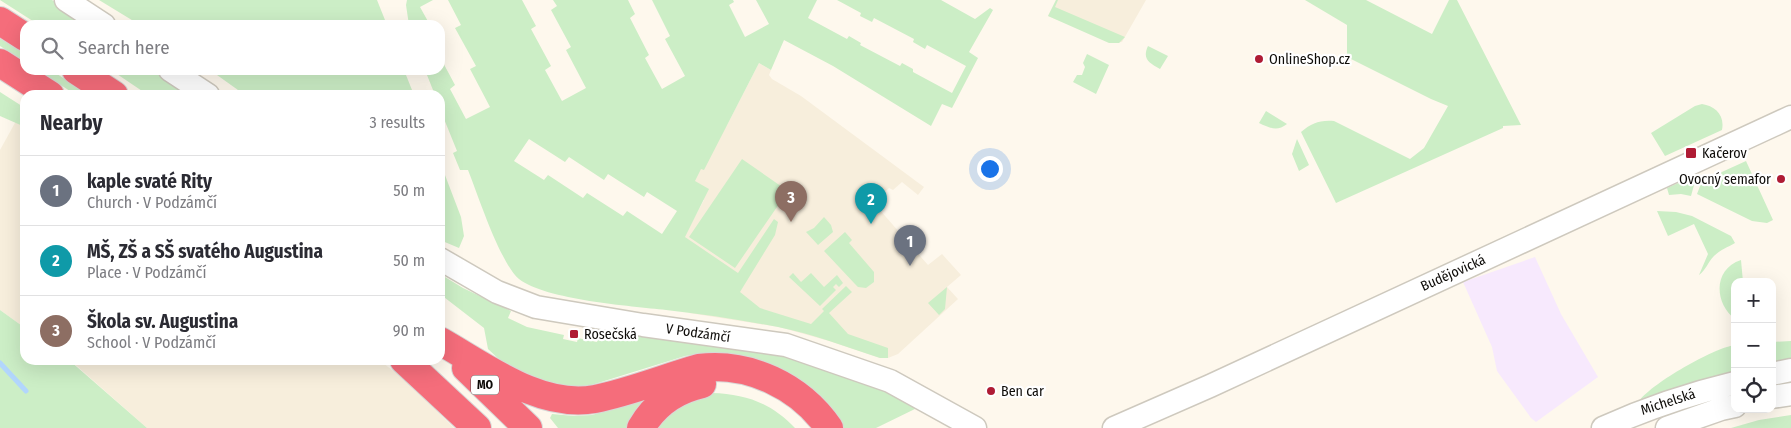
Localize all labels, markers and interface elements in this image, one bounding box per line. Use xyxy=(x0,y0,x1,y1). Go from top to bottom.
search box xyxy=(20,20,445,75)
icon: search xyxy=(38,34,66,62)
text: Search here xyxy=(78,36,170,59)
place label: OnlineShop.cz xyxy=(1269,51,1351,68)
marker: OnlineShop.cz xyxy=(1253,53,1265,65)
text: Nearby xyxy=(40,110,102,136)
text: 3 results xyxy=(369,113,425,132)
place label: Kačerov xyxy=(1702,145,1748,162)
marker: Kačerov xyxy=(1684,146,1698,160)
your location xyxy=(977,156,1003,182)
text: kaple svaté Rity xyxy=(87,170,212,193)
place label: Ovocný semafor xyxy=(1679,171,1771,188)
marker: Ovocný semafor xyxy=(1775,173,1787,185)
text: 1 xyxy=(53,181,59,200)
text: 50 m xyxy=(393,181,425,200)
pin: 3 xyxy=(775,181,807,222)
pin: 2 xyxy=(855,183,887,224)
text: Church · V Podzámčí xyxy=(87,193,217,212)
pin: 1 xyxy=(894,225,926,266)
text: MŠ, ZŠ a SŠ svatého Augustina xyxy=(87,240,323,263)
text: 2 xyxy=(52,251,60,270)
text: 50 m xyxy=(393,251,425,270)
street label: Budějovická xyxy=(1418,251,1488,295)
text: Place · V Podzámčí xyxy=(87,263,207,282)
map controls xyxy=(1731,278,1776,413)
button: + xyxy=(1731,278,1776,323)
text: Škola sv. Augustina xyxy=(87,310,238,333)
street label: V Podzámčí xyxy=(665,320,732,346)
text: 3 xyxy=(52,321,60,340)
text: 90 m xyxy=(393,321,425,340)
button: − xyxy=(1731,323,1776,368)
place label: Rosečská xyxy=(584,326,637,343)
marker: Rosečská xyxy=(568,328,580,340)
text: School · V Podzámčí xyxy=(87,333,216,352)
button: locate xyxy=(1731,368,1776,413)
road number: MO xyxy=(471,376,499,394)
place label: Ben car xyxy=(1001,383,1044,400)
marker: Ben car xyxy=(985,385,997,397)
street label: Michelská xyxy=(1638,385,1698,419)

